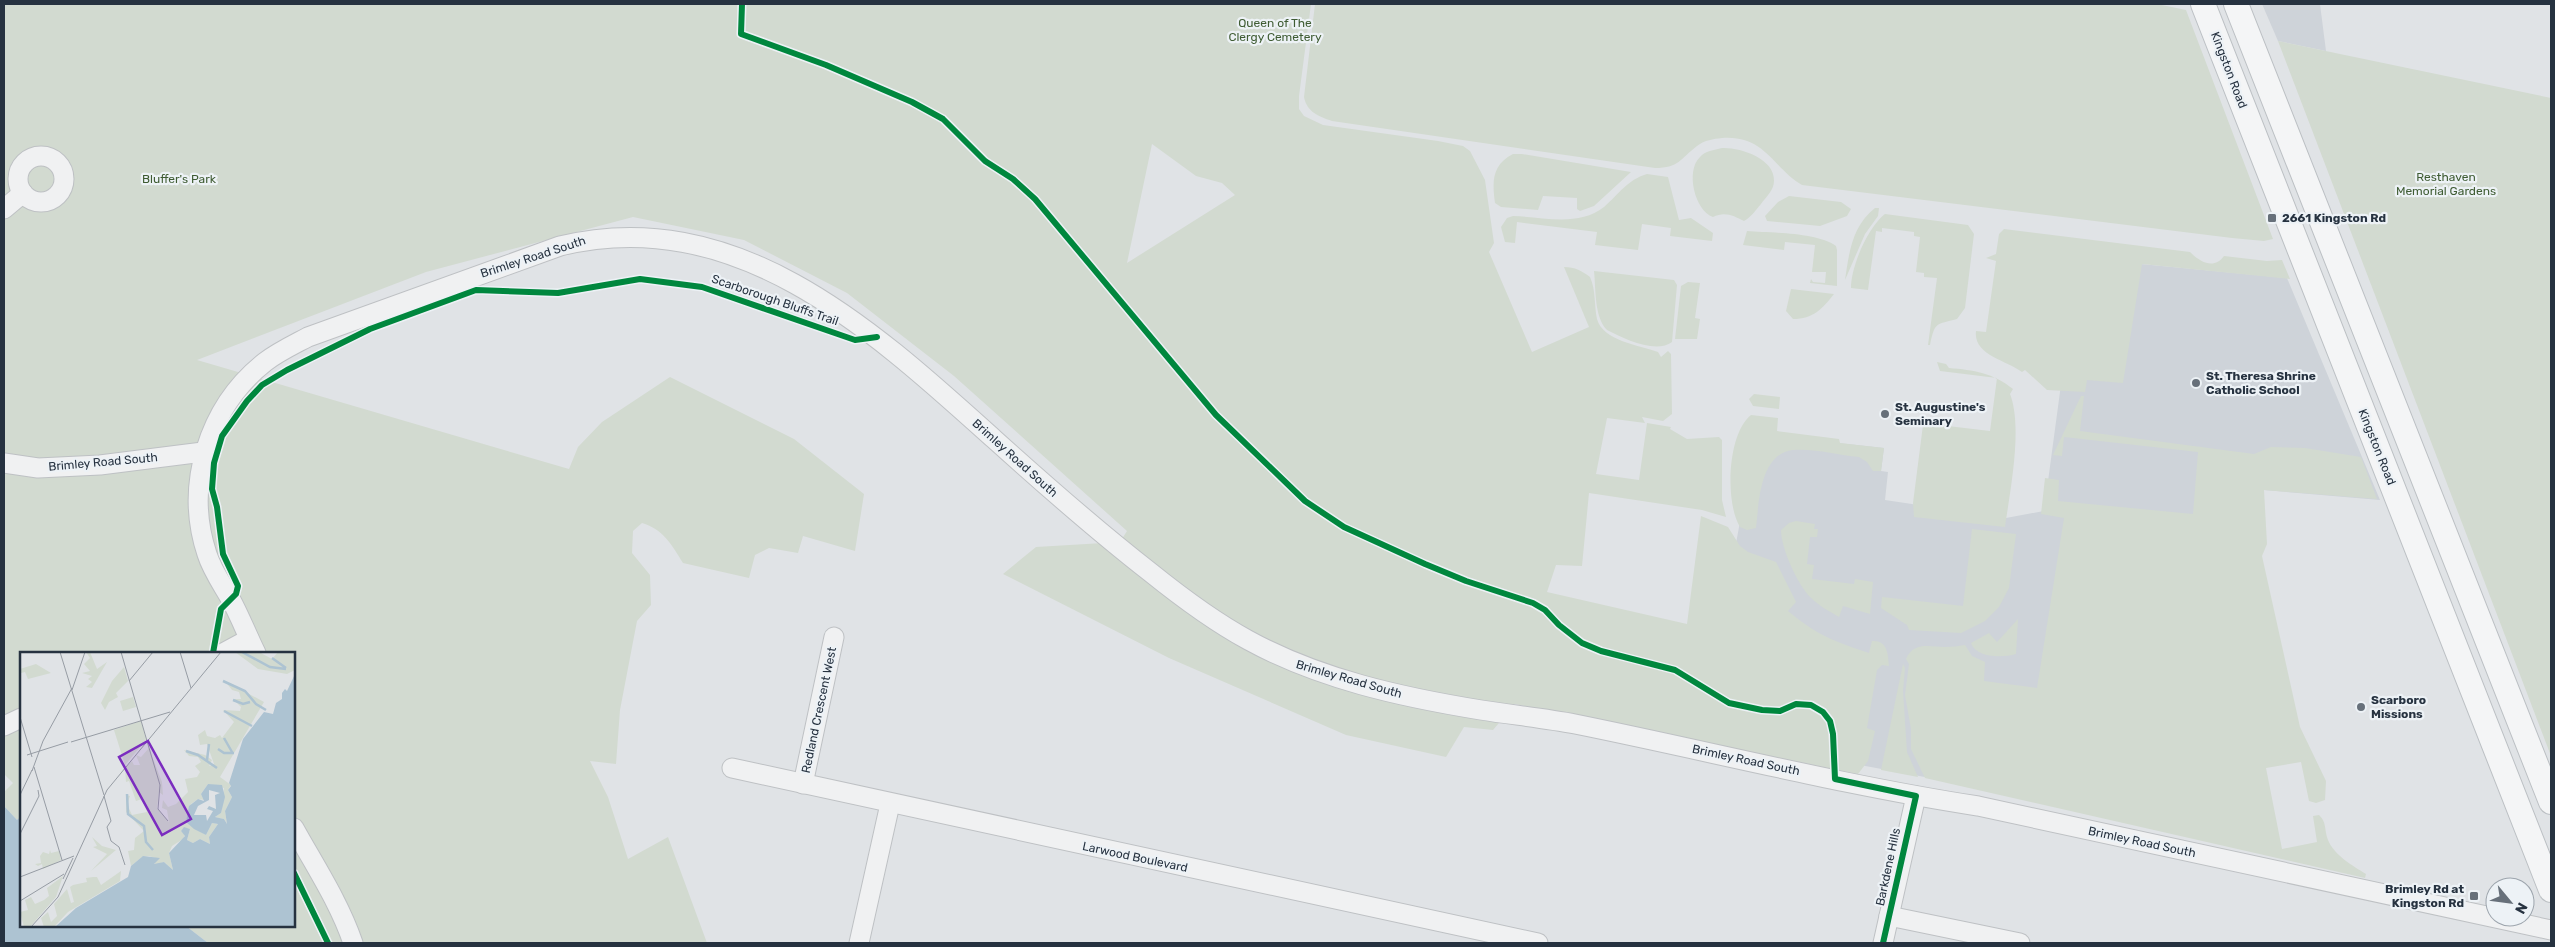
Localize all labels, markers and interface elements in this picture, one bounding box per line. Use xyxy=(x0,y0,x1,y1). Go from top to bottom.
park label: Queen of The Clergy Cemetery xyxy=(1228,16,1322,44)
street label: Kingston Road xyxy=(2208,30,2250,110)
park label: Resthaven Memorial Gardens xyxy=(2396,170,2496,198)
park label: Bluffer's Park xyxy=(142,172,217,186)
place label: 2661 Kingston Rd xyxy=(2282,211,2386,225)
marker: 2661 Kingston Rd xyxy=(2266,212,2278,224)
street label: Brimley Road South xyxy=(479,233,587,281)
street label: Scarborough Bluffs Trail xyxy=(710,272,840,328)
place label: St. Theresa Shrine Catholic School xyxy=(2206,369,2316,397)
marker: St. Theresa Shrine Catholic School xyxy=(2190,377,2202,389)
place label: St. Augustine's Seminary xyxy=(1895,400,1986,428)
street label: Kingston Road xyxy=(2355,407,2399,487)
marker: St. Augustine's Seminary xyxy=(1879,408,1891,420)
street label: Brimley Road South xyxy=(970,416,1060,500)
street label: Brimley Road South xyxy=(48,450,158,474)
street label: Redland Crescent West xyxy=(799,645,839,774)
inset map xyxy=(20,652,295,927)
street label: Brimley Road South xyxy=(1294,657,1404,701)
place label: Scarboro Missions xyxy=(2371,693,2426,721)
marker: Scarboro Missions xyxy=(2355,701,2367,713)
street label: Brimley Road South xyxy=(1691,742,1801,778)
street label: Brimley Road South xyxy=(2087,824,2197,860)
street label: Barkdene Hills xyxy=(1873,827,1903,907)
street label: Larwood Boulevard xyxy=(1081,839,1189,875)
north arrow xyxy=(2485,877,2535,927)
place label: Brimley Rd at Kingston Rd xyxy=(2385,882,2464,910)
marker: Brimley Rd at Kingston Rd xyxy=(2468,890,2480,902)
text: N xyxy=(2511,900,2531,917)

